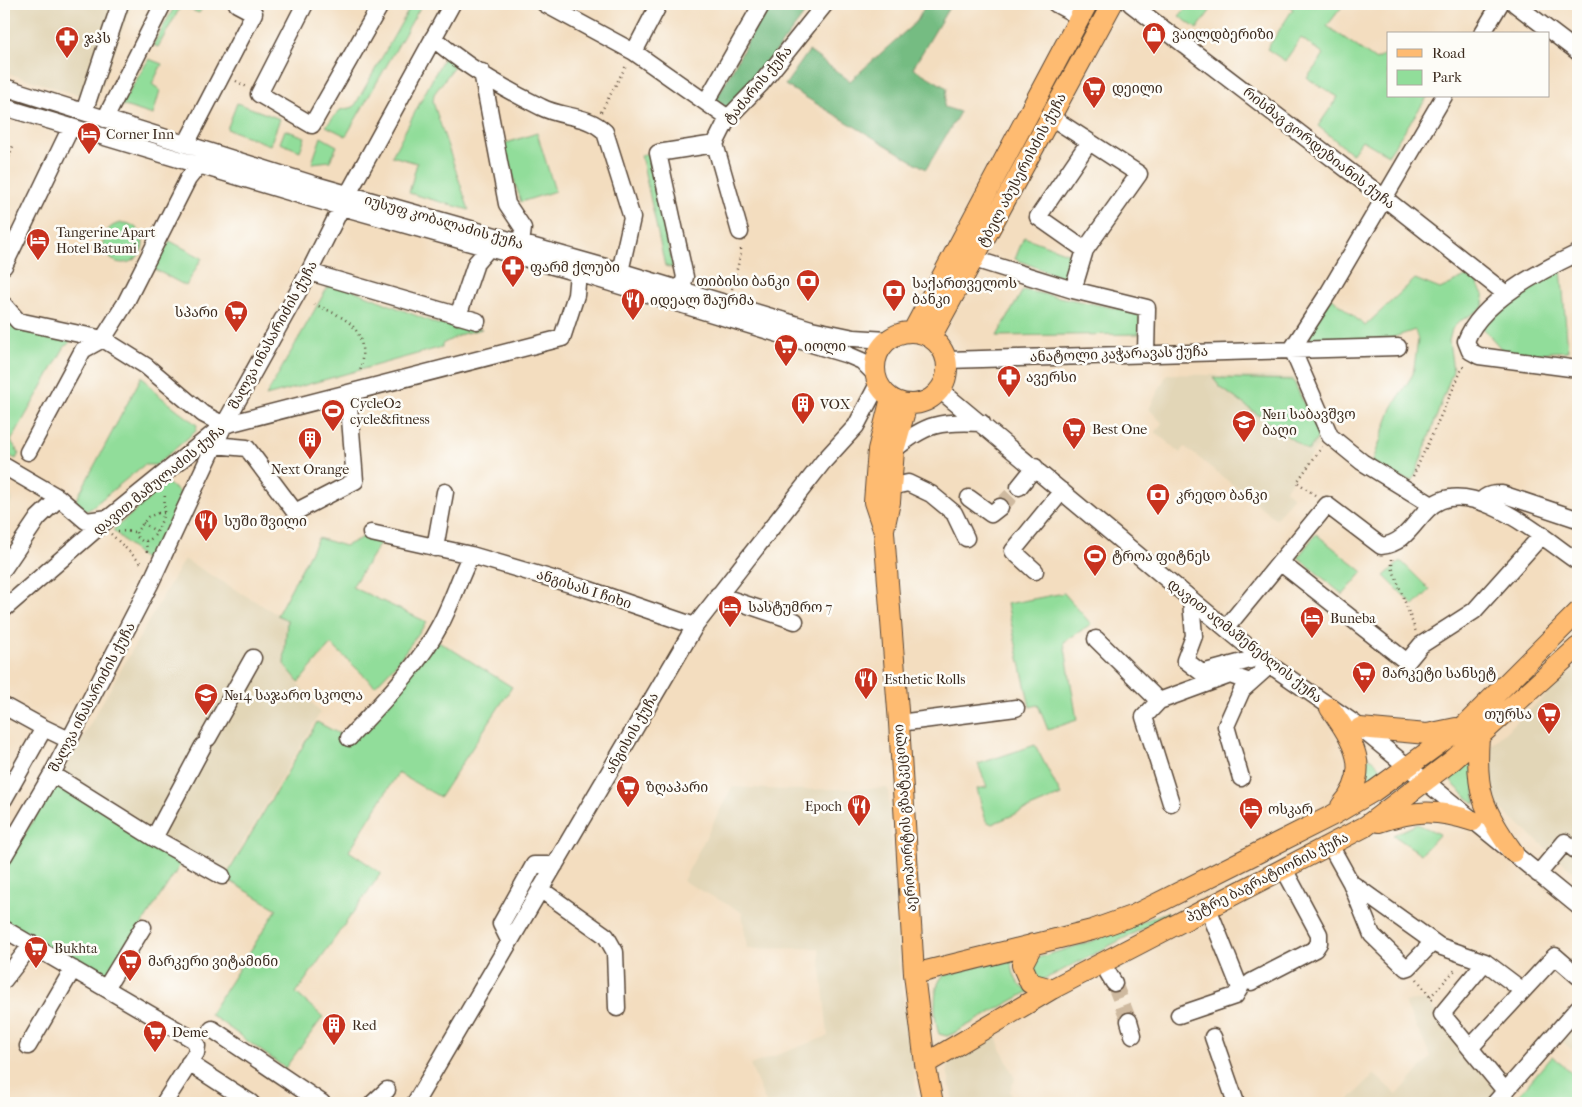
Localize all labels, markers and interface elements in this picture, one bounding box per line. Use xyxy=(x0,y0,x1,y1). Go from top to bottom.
shop icon: ვაილდბერიზი xyxy=(1141,21,1167,55)
pharmacy icon: ჯპს xyxy=(54,25,80,59)
place label: ვაილდბერიზი xyxy=(1172,26,1274,43)
place label: ჯპს xyxy=(84,30,111,47)
legend xyxy=(1387,32,1550,98)
street label: ტაძარის ქუჩა xyxy=(720,42,796,128)
text: Road xyxy=(1432,44,1466,62)
text: Park xyxy=(1432,68,1462,86)
supermarket icon: დეილი xyxy=(1081,75,1107,109)
place label: დეილი xyxy=(1112,80,1163,97)
street label: რისმაგ გორდეზიანის ქუჩა xyxy=(1240,83,1398,213)
street label: ტბელ აბუსერისძის ქუჩა xyxy=(974,90,1070,250)
hotel icon: Corner Inn xyxy=(76,121,102,155)
place label: Corner Inn xyxy=(106,126,174,143)
street label: იუსუფ კობალაძის ქუჩა xyxy=(362,191,526,253)
place label: Tangerine Apart Hotel Batumi xyxy=(56,224,156,257)
hotel icon: Tangerine Apart Hotel Batumi xyxy=(25,227,51,261)
pharmacy icon: ფარმ ქლუბი xyxy=(500,254,526,288)
street label: შალვა ინასარიძის ქუჩა xyxy=(225,258,321,412)
place label: ფარმ ქლუბი xyxy=(530,259,620,276)
bank icon: თიბისი ბანკი xyxy=(795,268,821,302)
place label: თიბისი ბანკი xyxy=(696,273,790,290)
place label: საქართველოს ბანკი xyxy=(912,275,1017,308)
bank icon: საქართველოს ბანკი xyxy=(881,278,907,312)
restaurant icon: იდეალ შაურმა xyxy=(620,287,646,321)
place label: იდეალ შაურმა xyxy=(650,292,754,309)
supermarket icon: სპარი xyxy=(223,299,249,333)
place label: სპარი xyxy=(175,304,218,321)
supermarket icon: იოლი xyxy=(773,333,799,367)
place label: იოლი xyxy=(804,338,846,355)
street label: ანატოლი კაჭარავას ქუჩა xyxy=(1030,342,1208,366)
pharmacy icon: ავერსი xyxy=(996,364,1022,398)
place label: ავერსი xyxy=(1026,369,1077,386)
building icon: VOX xyxy=(790,391,816,425)
place label: CycleO2 cycle&fitness xyxy=(350,395,430,428)
place label: VOX xyxy=(819,396,851,413)
sports icon: CycleO2 cycle&fitness xyxy=(320,398,346,432)
place label: №11 საბავშვო ბაღი xyxy=(1262,406,1356,439)
school or university icon: №11 საბავშვო ბაღი xyxy=(1231,409,1257,443)
supermarket icon: Best One xyxy=(1061,416,1087,450)
street label: დავით მამულაძის ქუჩა xyxy=(90,421,228,539)
place label: Best One xyxy=(1092,421,1147,438)
building icon: Next Orange xyxy=(297,426,323,460)
place label: Next Orange xyxy=(271,461,349,478)
bank icon: კრედო ბანკი xyxy=(1145,482,1171,516)
place label: კრედო ბანკი xyxy=(1176,487,1268,504)
restaurant icon: სუში შვილი xyxy=(193,508,219,542)
place label: სუში შვილი xyxy=(224,513,307,530)
sports icon: ტროა ფიტნეს xyxy=(1082,543,1108,577)
place label: ტროა ფიტნეს xyxy=(1112,548,1210,565)
street label: ანგისას I ჩიხი xyxy=(534,566,634,612)
street label: დავით აღმაშენებლის ქუჩა xyxy=(1164,575,1326,707)
hotel icon: სასტუმრო 7 xyxy=(717,594,743,628)
place label: სასტუმრო 7 xyxy=(748,599,832,616)
hotel icon: Buneba xyxy=(1299,605,1325,639)
place label: Buneba xyxy=(1330,610,1376,627)
street label: შალვა ინასარიძის ქუჩა xyxy=(45,619,139,775)
supermarket icon: მარკეტი სანსეტ xyxy=(1351,660,1377,694)
place label: მარკეტი სანსეტ xyxy=(1382,665,1496,682)
restaurant icon: Esthetic Rolls xyxy=(853,666,879,700)
place label: Esthetic Rolls xyxy=(884,671,966,688)
school or university icon: №14 საჯარო სკოლა xyxy=(193,682,219,716)
place label: №14 საჯარო სკოლა xyxy=(224,687,363,704)
street label: ანგისის ქუჩა xyxy=(602,689,662,777)
supermarket icon: თურსა xyxy=(1536,701,1562,735)
place label: თურსა xyxy=(1484,706,1532,723)
street label: აეროპორტის გზატკეცილი xyxy=(890,724,920,912)
supermarket icon: ზღაპარი xyxy=(615,774,641,808)
place label: ზღაპარი xyxy=(646,779,708,796)
restaurant icon: Epoch xyxy=(846,793,872,827)
hotel icon: ოსკარ xyxy=(1238,796,1264,830)
place label: Epoch xyxy=(805,798,842,815)
place label: ოსკარ xyxy=(1268,801,1313,818)
street label: პეტრე ბაგრატიონის ქუჩა xyxy=(1183,828,1351,926)
supermarket icon: Bukhta xyxy=(23,935,49,969)
place label: Bukhta xyxy=(54,940,98,957)
supermarket icon: მარკერი ვიტამინი xyxy=(117,948,143,982)
place label: მარკერი ვიტამინი xyxy=(148,953,278,970)
building icon: Red xyxy=(321,1012,347,1046)
place label: Red xyxy=(352,1017,377,1034)
supermarket icon: Deme xyxy=(142,1019,168,1053)
place label: Deme xyxy=(172,1024,208,1041)

